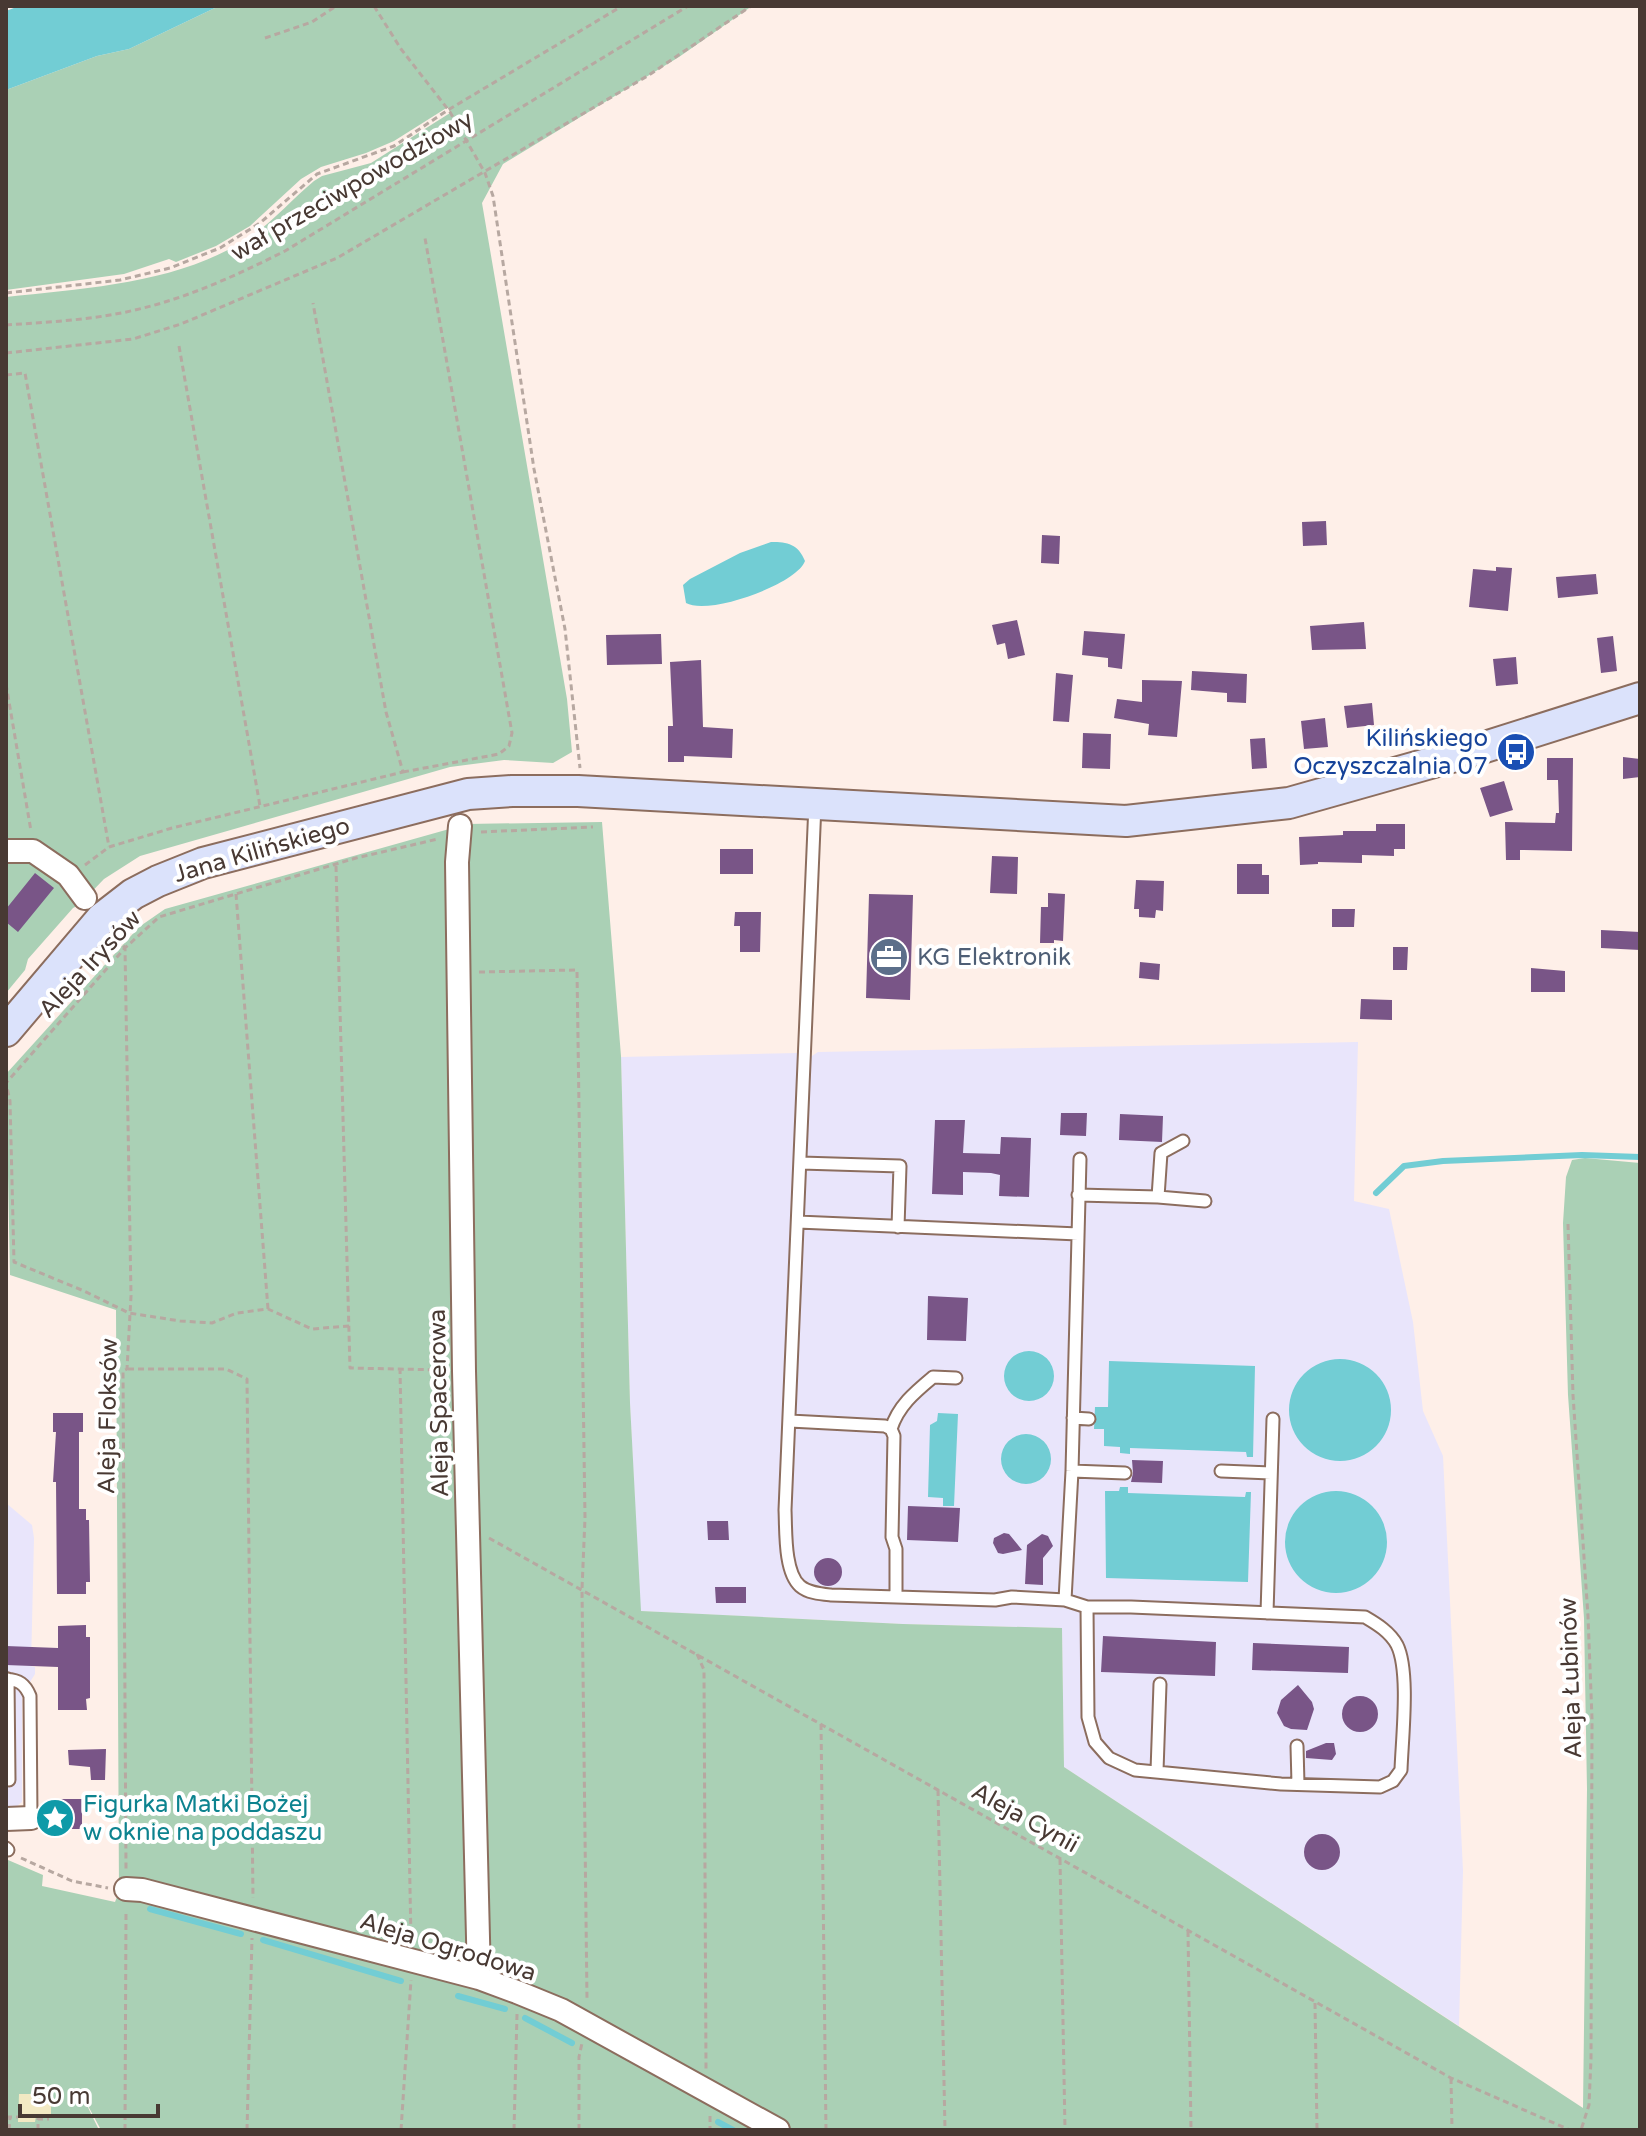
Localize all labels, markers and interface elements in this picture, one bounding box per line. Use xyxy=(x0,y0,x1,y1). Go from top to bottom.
street label: wał przeciwpowodziowy xyxy=(226,105,478,267)
place label: Kilińskiego Oczyszczalnia 07 xyxy=(1293,724,1488,781)
bus stop icon: Kilińskiego Oczyszczalnia 07 xyxy=(1495,731,1537,773)
street label: Jana Kilińskiego xyxy=(171,811,353,889)
street label: Aleja Irysów xyxy=(33,904,147,1024)
office icon: KG Elektronik xyxy=(868,936,910,978)
place label: KG Elektronik xyxy=(917,943,1071,972)
street label: Aleja Spacerowa xyxy=(423,1309,455,1497)
street label: Aleja Floksów xyxy=(92,1338,124,1494)
street label: Aleja Łubinów xyxy=(1554,1597,1588,1759)
street label: Aleja Cynii xyxy=(966,1777,1084,1859)
place label: Figurka Matki Bożej w oknie na poddaszu xyxy=(83,1790,322,1847)
place icon: Figurka Matki Bożej w oknie na poddaszu xyxy=(34,1797,76,1839)
street label: Aleja Ogrodowa xyxy=(356,1906,540,1988)
scale bar xyxy=(20,2068,158,2118)
text: 50 m xyxy=(32,2082,90,2111)

